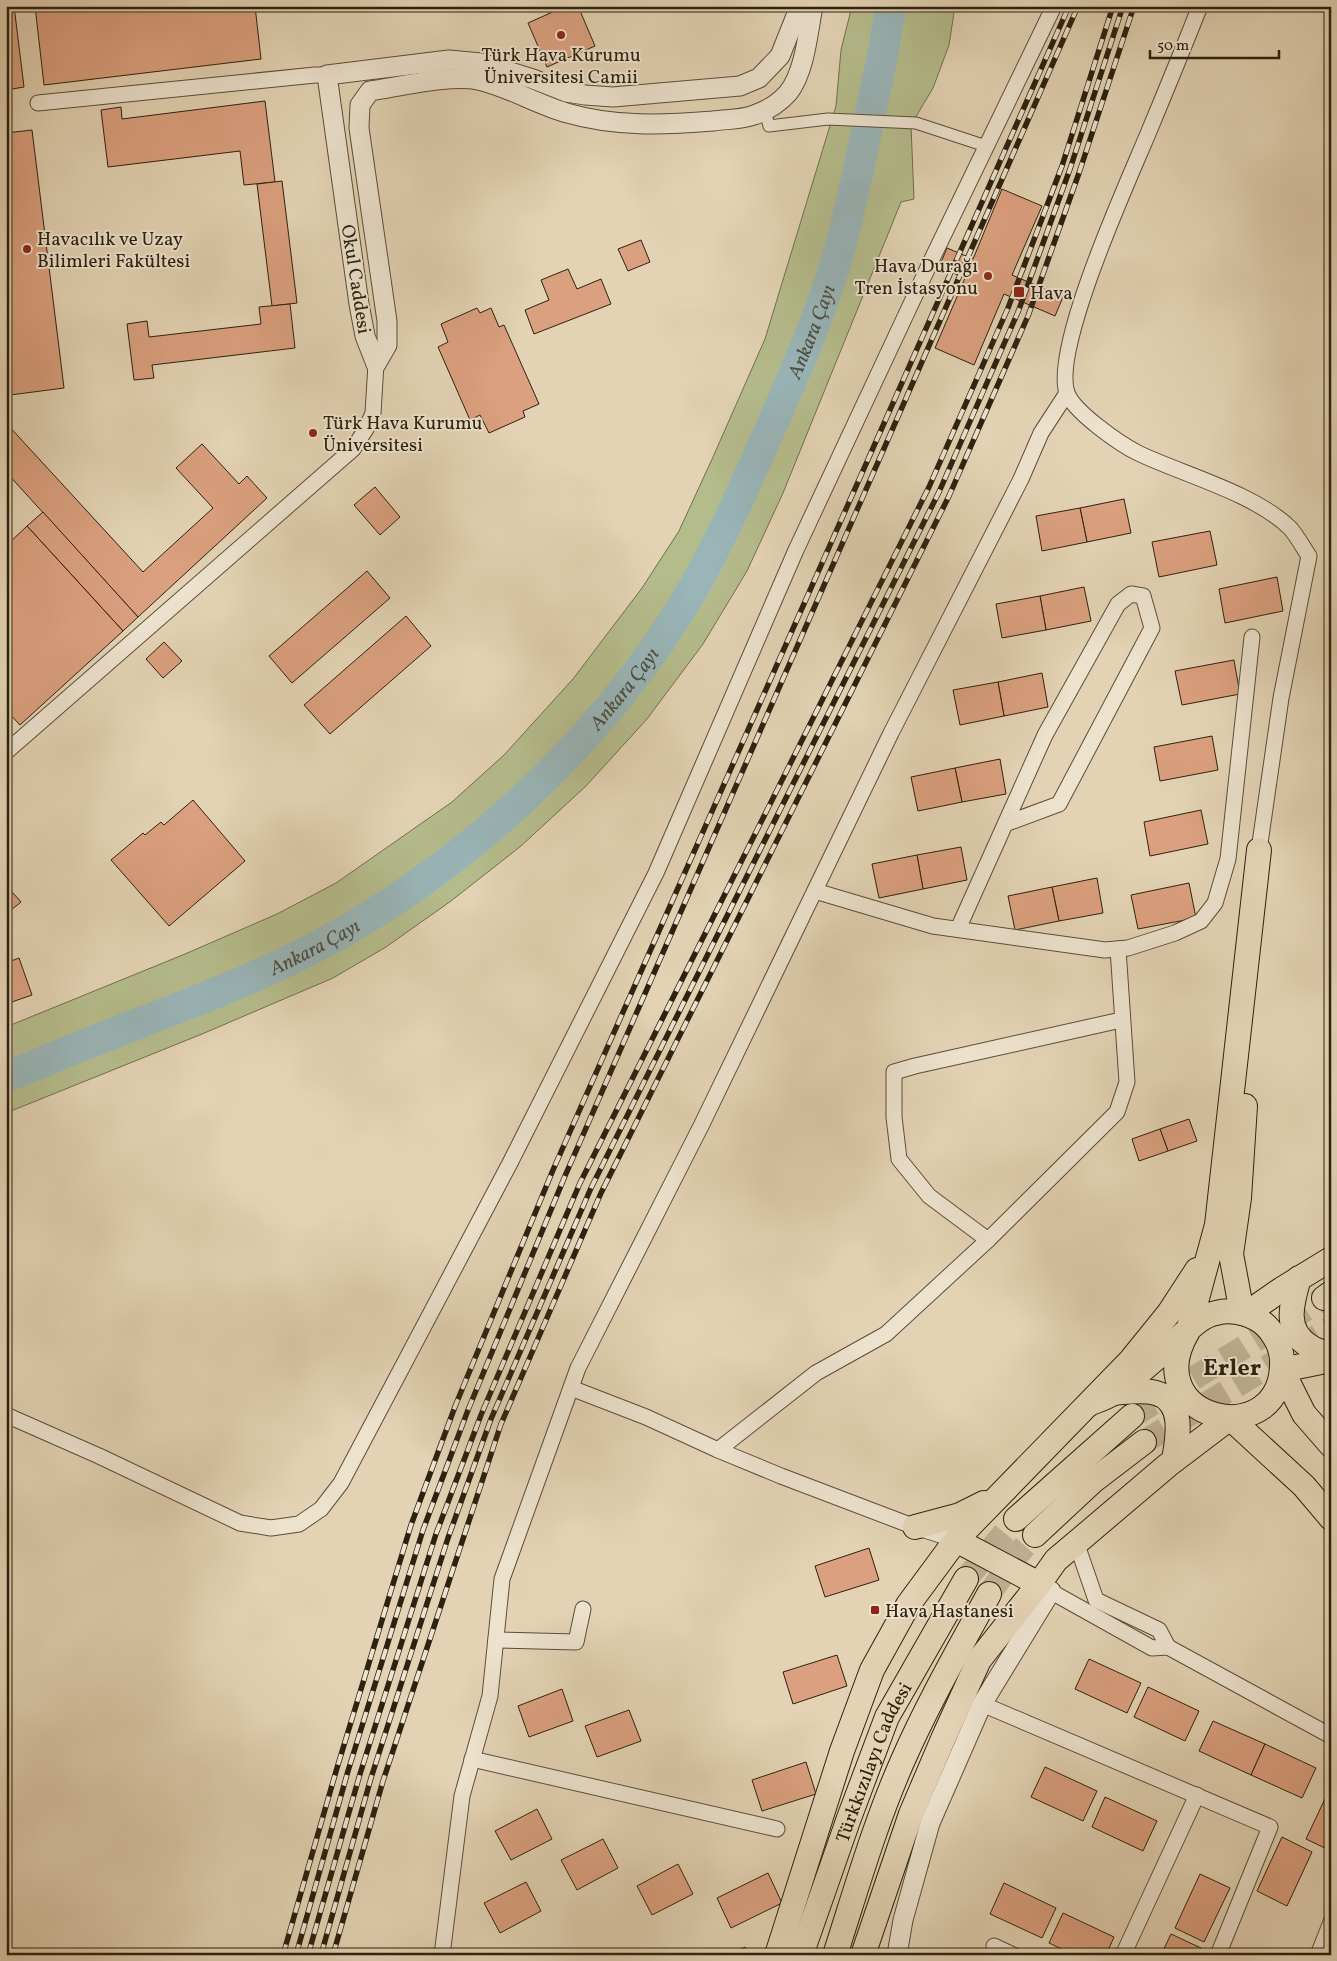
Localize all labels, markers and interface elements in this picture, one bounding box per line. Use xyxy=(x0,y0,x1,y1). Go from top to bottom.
scale bar xyxy=(1150,28,1278,60)
marker: Türk Hava Kurumu Üniversitesi Camii xyxy=(555,29,567,41)
text: 50 m xyxy=(1157,36,1189,57)
place label: Türk Hava Kurumu Üniversitesi Camii xyxy=(481,43,641,91)
street label: Okul Caddesi xyxy=(334,223,377,336)
place label: Havacılık ve Uzay Bilimleri Fakültesi xyxy=(37,227,190,275)
marker: Havacılık ve Uzay Bilimleri Fakültesi xyxy=(21,243,33,255)
place label: Hava Durağı Tren İstasyonu xyxy=(855,254,978,302)
marker: Hava Durağı Tren İstasyonu xyxy=(982,270,994,282)
place label: Hava xyxy=(1030,281,1073,307)
water label: Ankara Çayı xyxy=(781,282,844,384)
marker: Hava xyxy=(1012,285,1026,299)
place label: Türk Hava Kurumu Üniversitesi xyxy=(323,411,483,459)
marker: Türk Hava Kurumu Üniversitesi xyxy=(307,427,319,439)
water label: Ankara Çayı xyxy=(583,643,667,738)
water label: Ankara Çayı xyxy=(265,913,366,984)
district label: Erler xyxy=(1203,1352,1261,1386)
place label: Hava Hastanesi xyxy=(885,1599,1014,1625)
marker: Hava Hastanesi xyxy=(869,1604,881,1616)
street label: Türkkızılayı Caddesi xyxy=(830,1678,919,1846)

